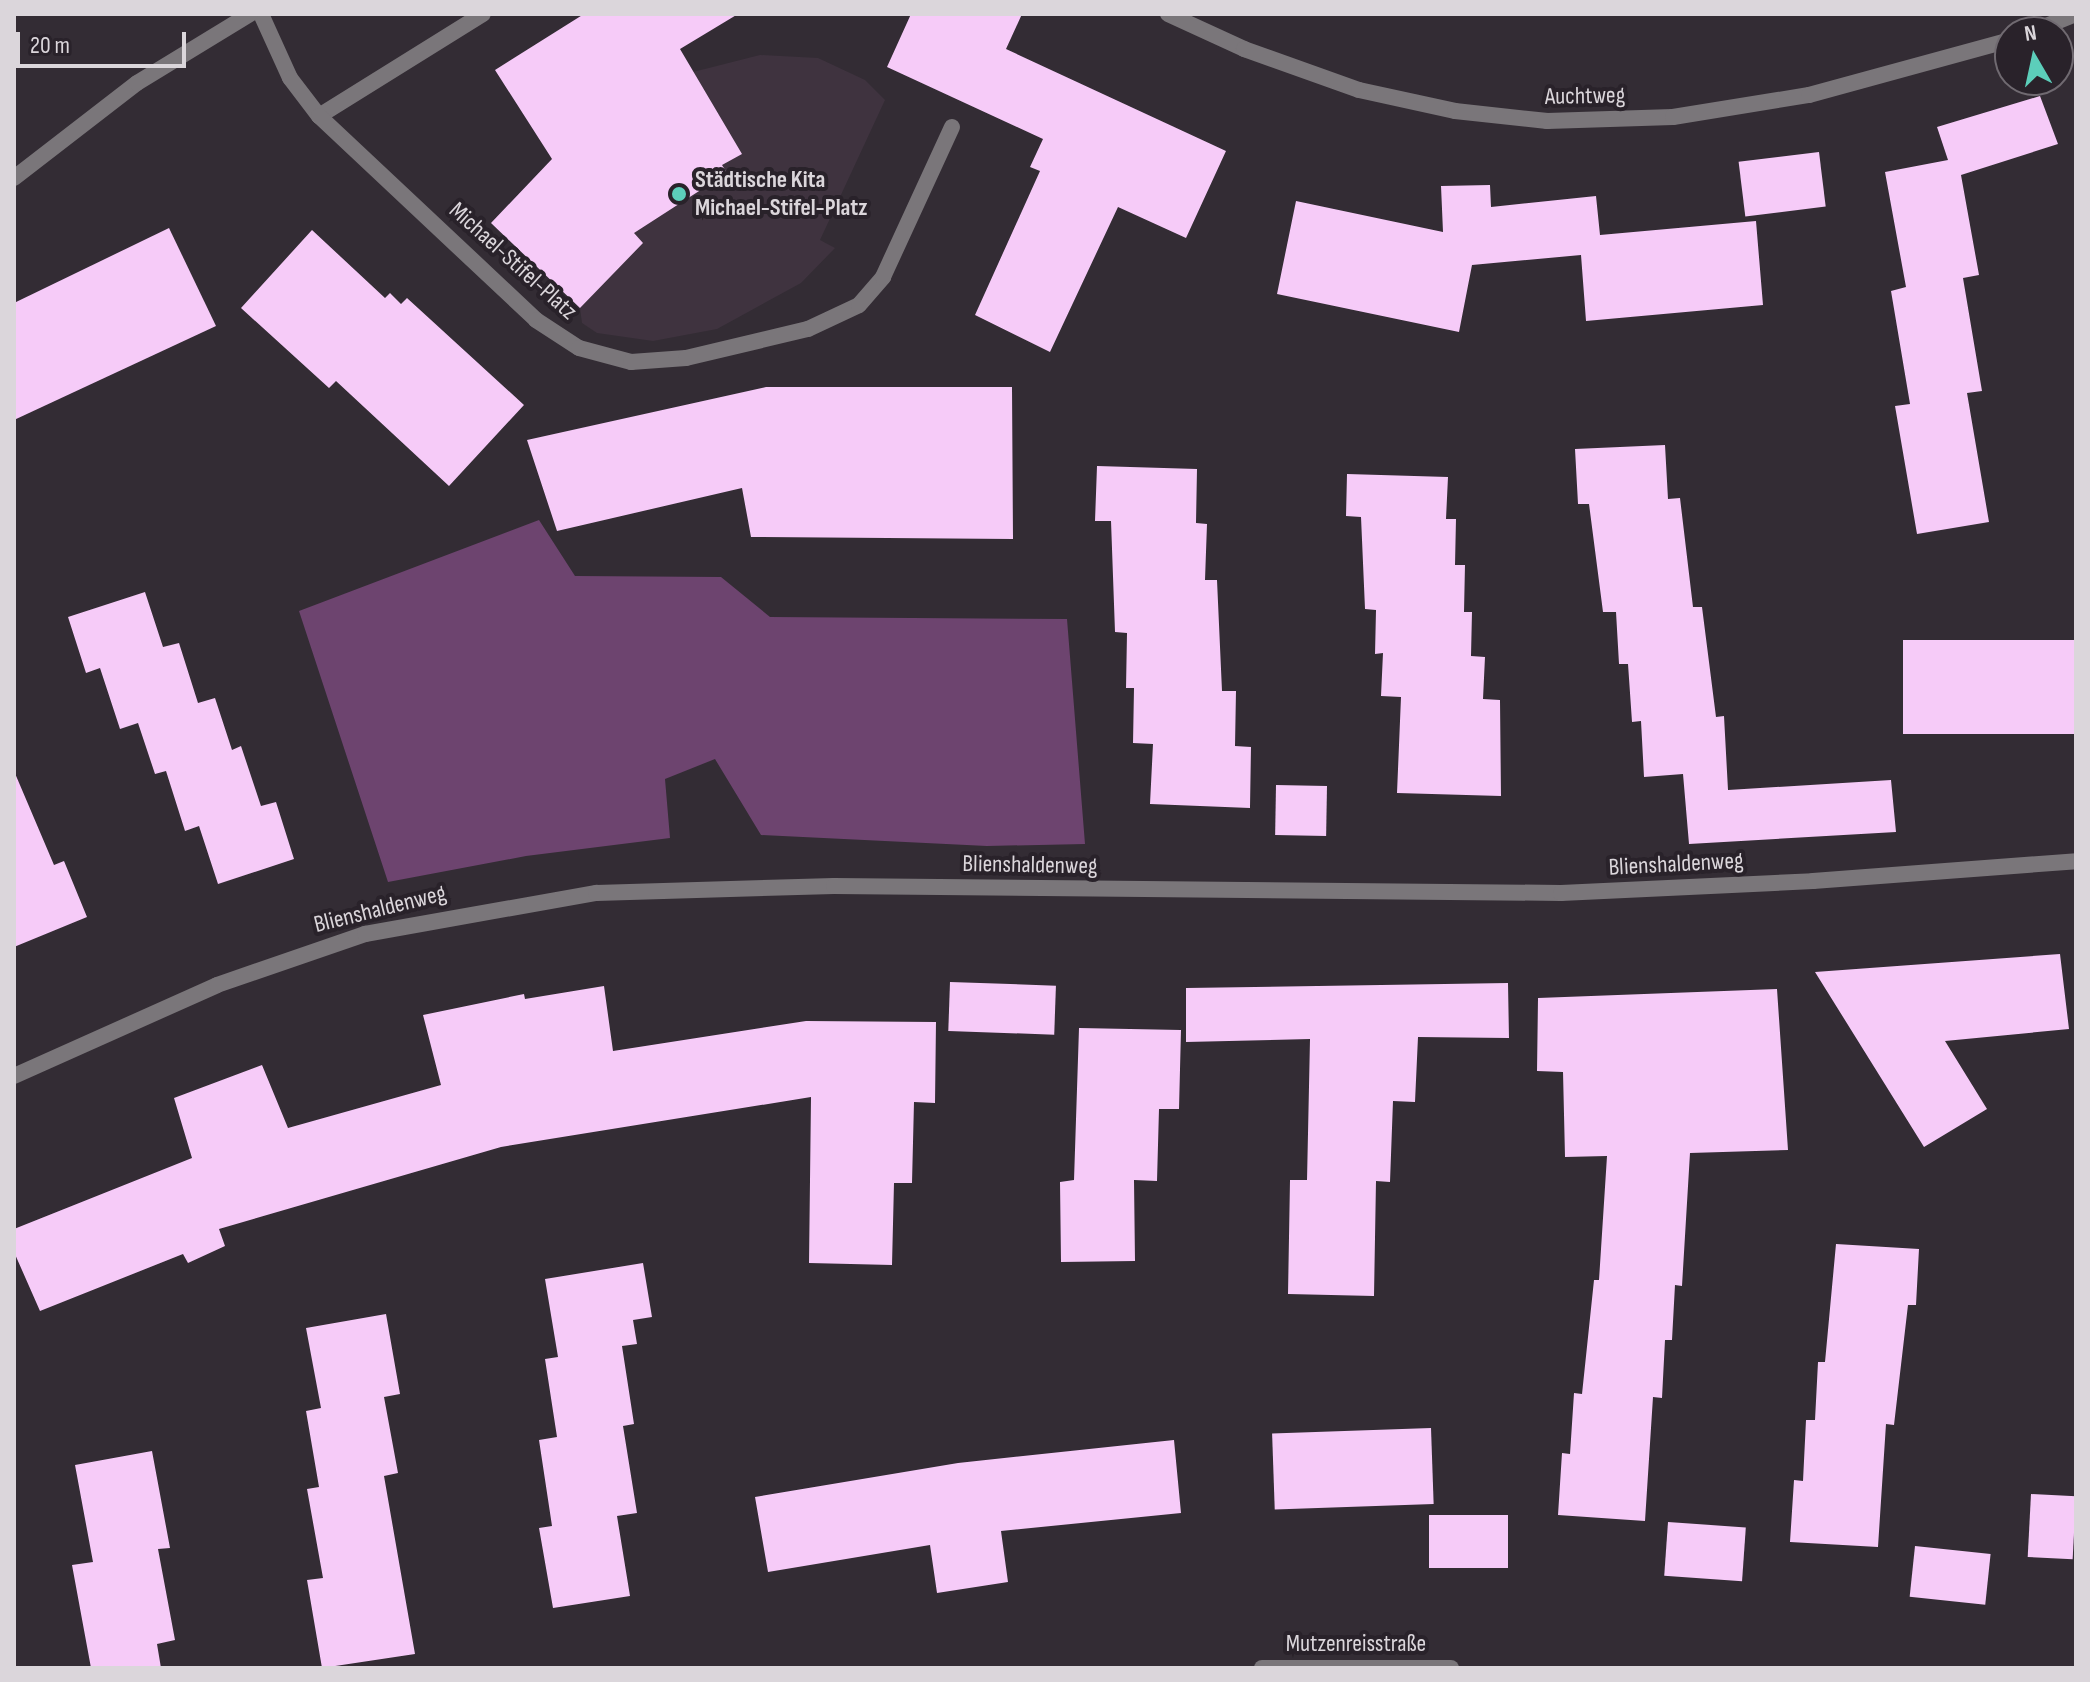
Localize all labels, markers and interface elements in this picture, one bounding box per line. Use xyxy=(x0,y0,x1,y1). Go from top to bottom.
scale bar xyxy=(20,16,190,66)
north arrow xyxy=(1994,16,2074,96)
text: N xyxy=(2023,20,2038,48)
text: 20 m xyxy=(30,31,70,60)
street label: Auchtweg xyxy=(1545,81,1625,111)
place label: Städtische Kita Michael-Stifel-Platz xyxy=(695,166,868,222)
marker: Städtische Kita Michael-Stifel-Platz xyxy=(670,185,688,203)
street label: Michael-Stifel-Platz xyxy=(443,196,583,326)
street label: Blienshaldenweg xyxy=(1608,846,1744,882)
street label: Blienshaldenweg xyxy=(962,849,1098,881)
street label: Blienshaldenweg xyxy=(311,879,449,939)
street label: Mutzenreisstraße xyxy=(1286,1630,1426,1658)

